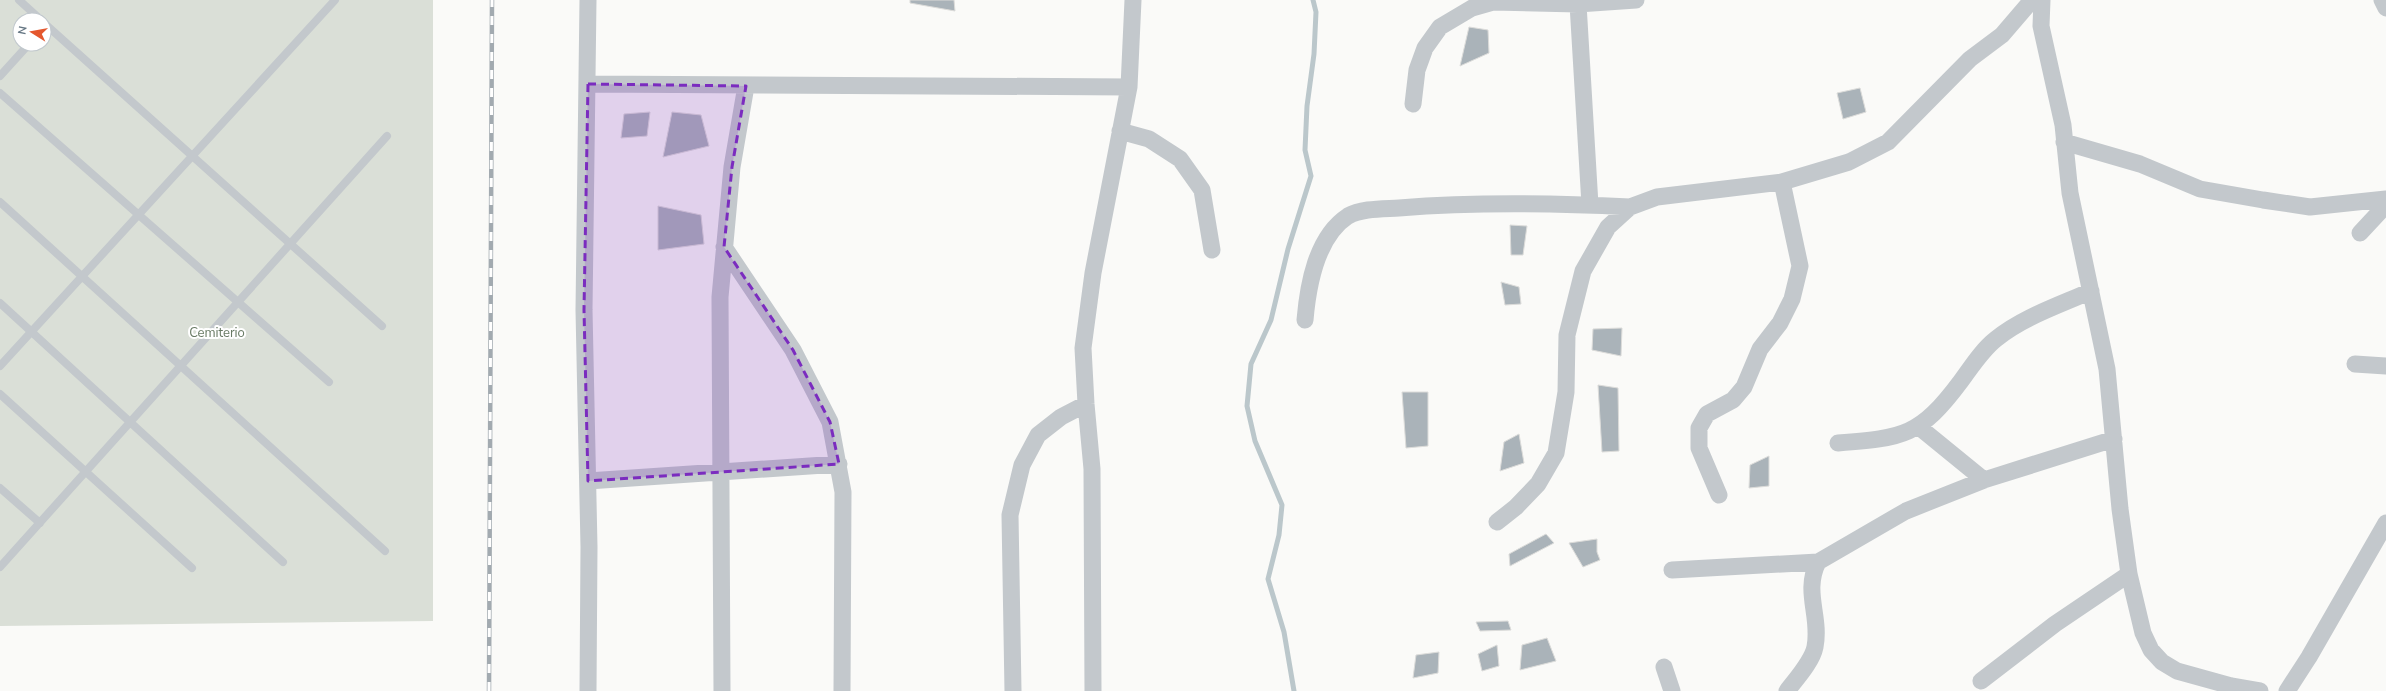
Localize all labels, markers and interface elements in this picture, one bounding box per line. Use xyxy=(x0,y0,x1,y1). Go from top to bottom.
north arrow xyxy=(12,12,52,52)
text: N xyxy=(15,25,31,36)
park label: Cemiterio xyxy=(189,324,245,342)

